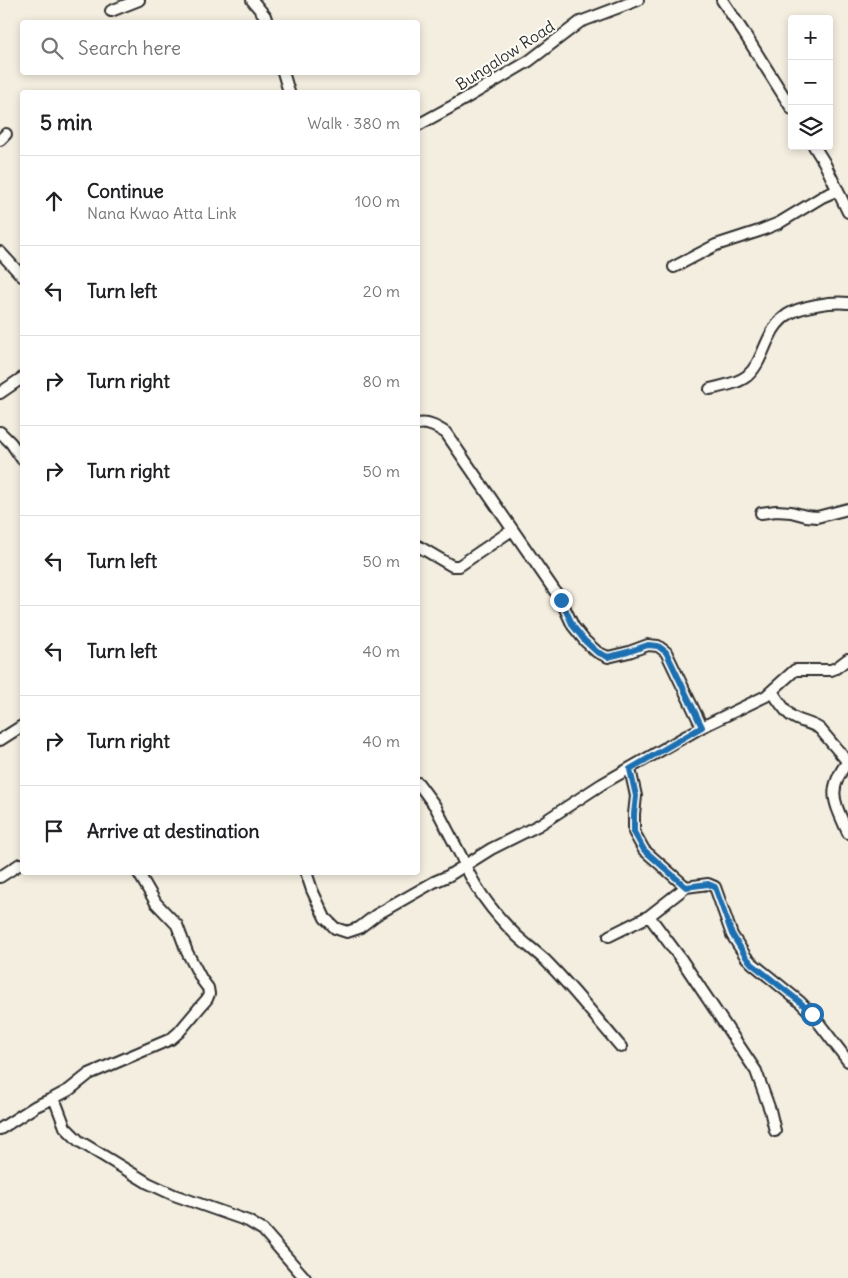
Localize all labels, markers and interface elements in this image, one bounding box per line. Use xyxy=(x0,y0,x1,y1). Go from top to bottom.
map controls xyxy=(788,15,833,150)
button: + xyxy=(788,15,833,60)
street label: Bungalow Road xyxy=(452,16,558,94)
search box xyxy=(20,20,420,75)
icon: search xyxy=(38,34,66,62)
text: Search here xyxy=(78,36,181,60)
button: − xyxy=(788,60,833,105)
button: layers xyxy=(788,105,833,150)
text: 5 min xyxy=(40,109,92,136)
text: Walk · 380 m xyxy=(307,113,400,133)
text: Continue xyxy=(87,179,164,203)
icon: ahead xyxy=(40,187,68,215)
text: 100 m xyxy=(355,191,400,211)
text: Nana Kwao Atta Link xyxy=(87,203,237,223)
icon: left xyxy=(40,277,68,305)
text: Turn left xyxy=(87,279,157,303)
text: 20 m xyxy=(363,281,400,301)
icon: right xyxy=(40,367,68,395)
text: Turn right xyxy=(87,369,170,393)
text: 80 m xyxy=(362,371,400,391)
icon: right xyxy=(40,457,68,485)
text: Turn right xyxy=(87,459,170,483)
text: 50 m xyxy=(362,461,400,481)
icon: left xyxy=(40,547,68,575)
text: Turn left xyxy=(87,549,157,573)
text: 50 m xyxy=(362,551,400,571)
route end xyxy=(550,589,573,612)
icon: left xyxy=(40,637,68,665)
text: Turn left xyxy=(87,639,157,663)
text: 40 m xyxy=(362,641,400,661)
icon: right xyxy=(40,727,68,755)
text: Turn right xyxy=(87,729,170,753)
text: 40 m xyxy=(362,731,400,751)
icon: arrive xyxy=(40,817,68,845)
text: Arrive at destination xyxy=(87,819,260,843)
route start xyxy=(801,1003,824,1026)

